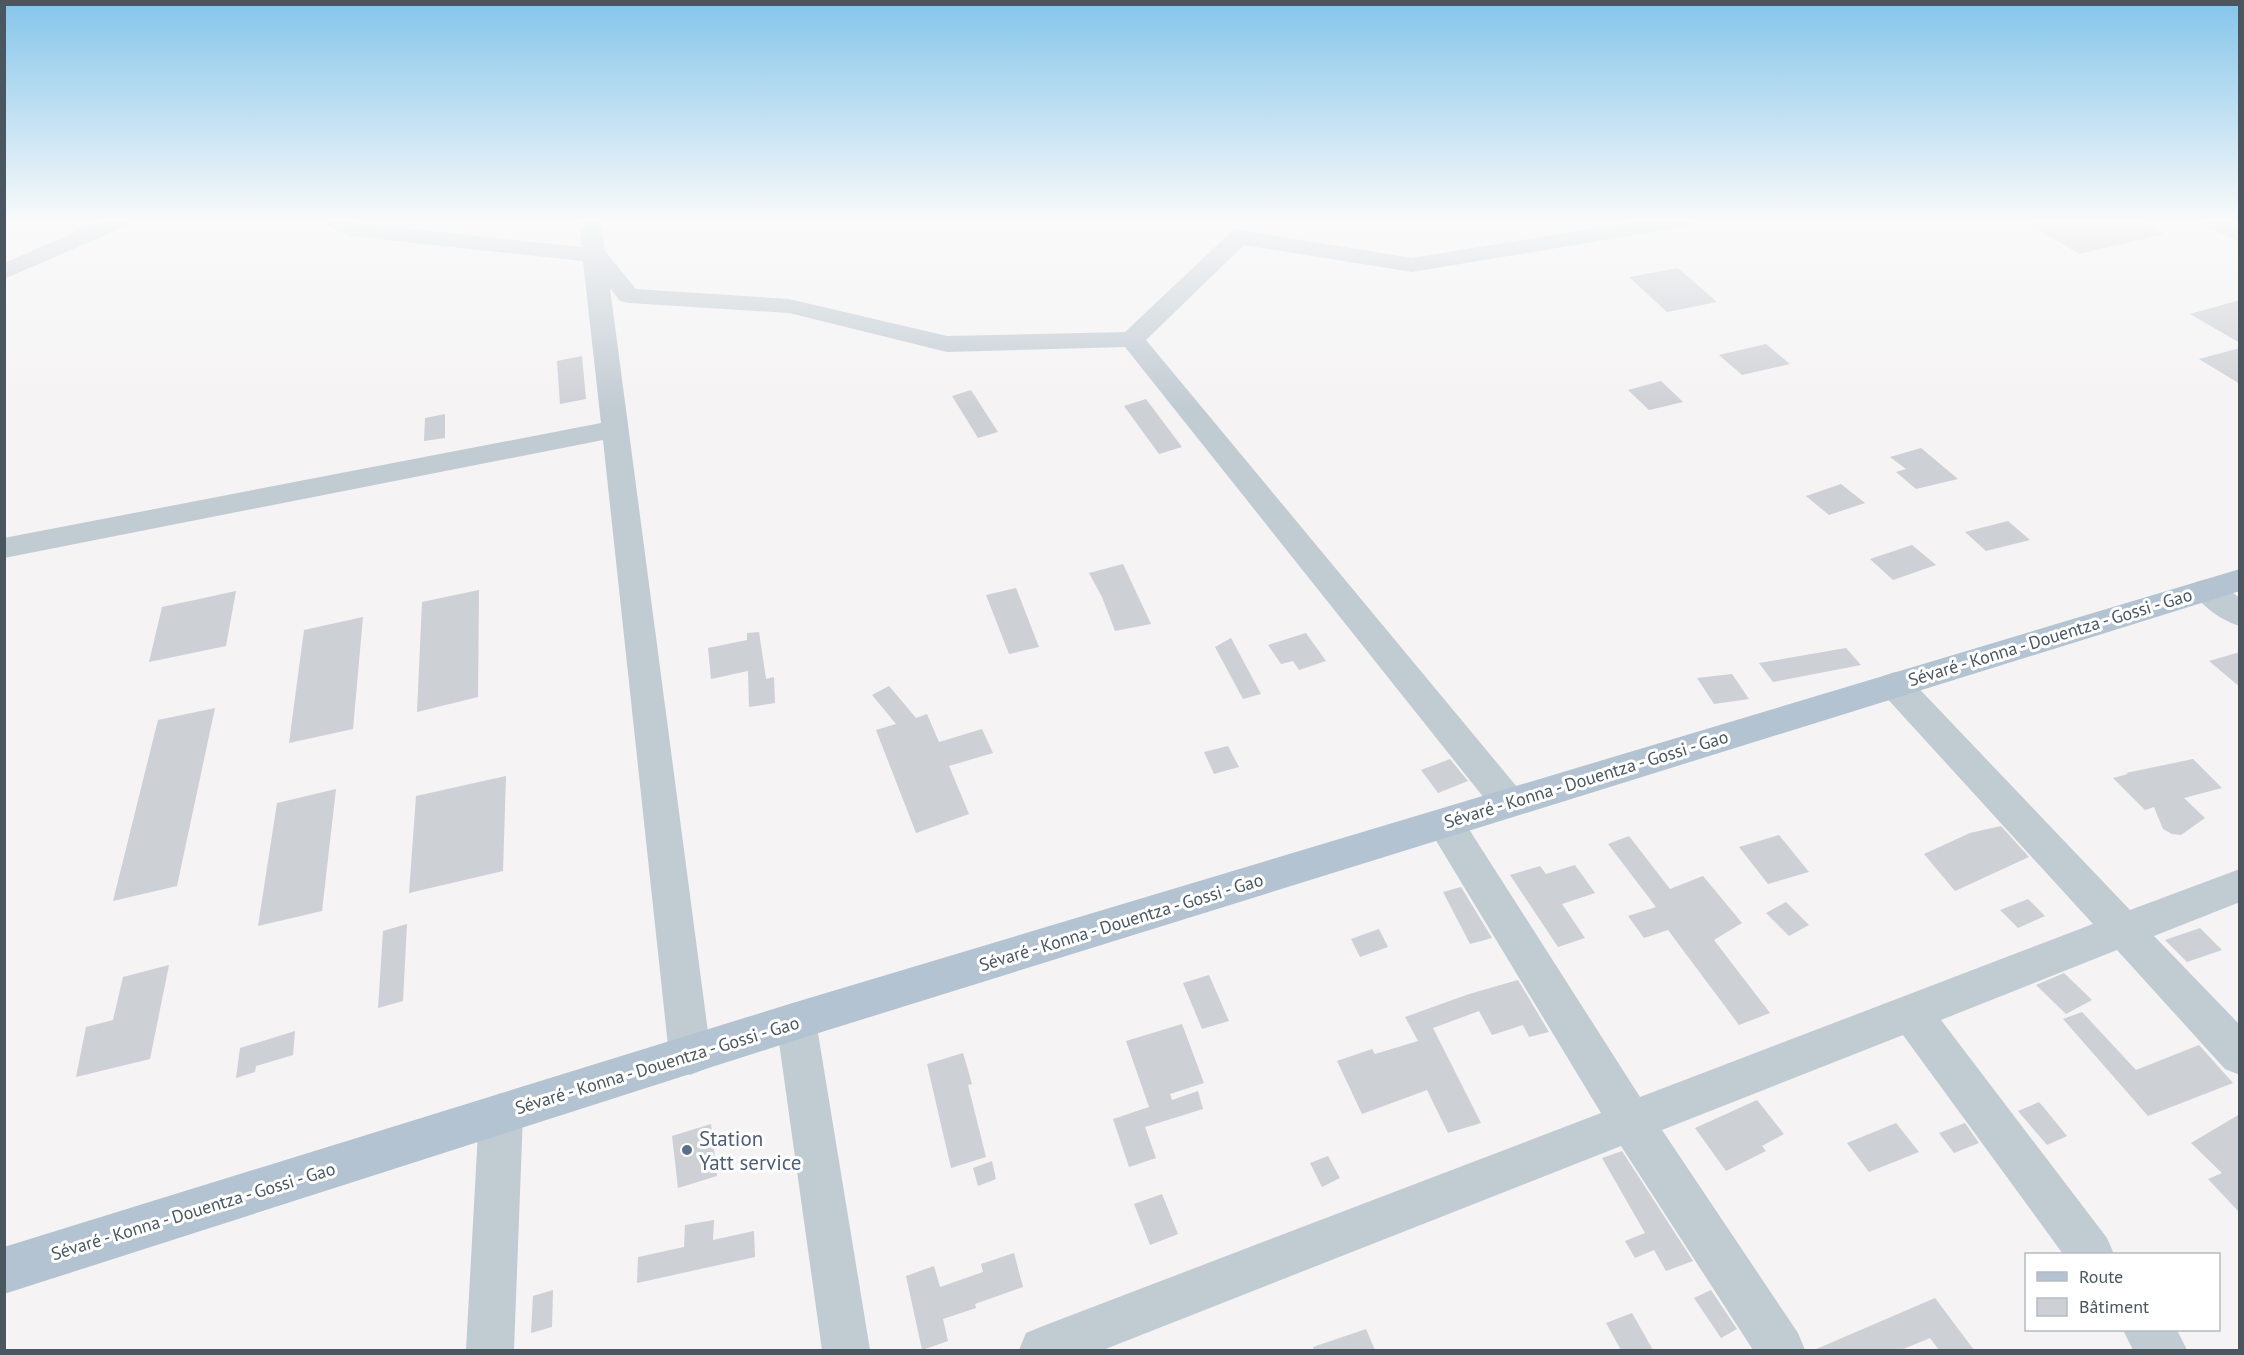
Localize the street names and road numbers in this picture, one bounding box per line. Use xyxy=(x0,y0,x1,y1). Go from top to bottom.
street label: Sévaré - Konna - Douentza - Gossi - Gao xyxy=(1905,583,2195,691)
street label: Sévaré - Konna - Douentza - Gossi - Gao xyxy=(1441,725,1731,833)
street label: Sévaré - Konna - Douentza - Gossi - Gao xyxy=(976,868,1266,976)
street label: Sévaré - Konna - Douentza - Gossi - Gao xyxy=(512,1011,802,1119)
street label: Sévaré - Konna - Douentza - Gossi - Gao xyxy=(48,1157,338,1265)

